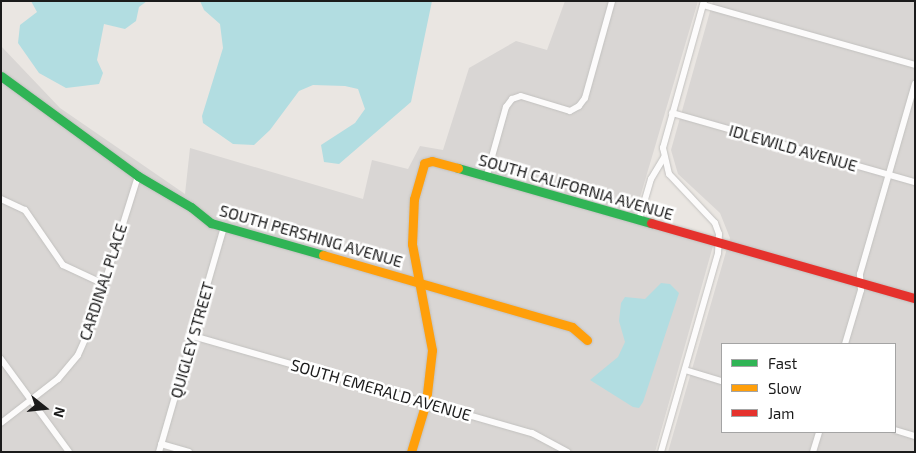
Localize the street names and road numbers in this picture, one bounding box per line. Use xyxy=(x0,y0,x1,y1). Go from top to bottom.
street label: IDLEWILD AVENUE xyxy=(727,120,859,176)
street label: SOUTH CALIFORNIA AVENUE xyxy=(476,150,676,224)
street label: SOUTH PERSHING AVENUE xyxy=(217,201,405,271)
street label: CARDINAL PLACE xyxy=(75,221,131,343)
street label: QUIGLEY STREET xyxy=(166,279,218,401)
street label: SOUTH EMERALD AVENUE xyxy=(288,355,474,425)

